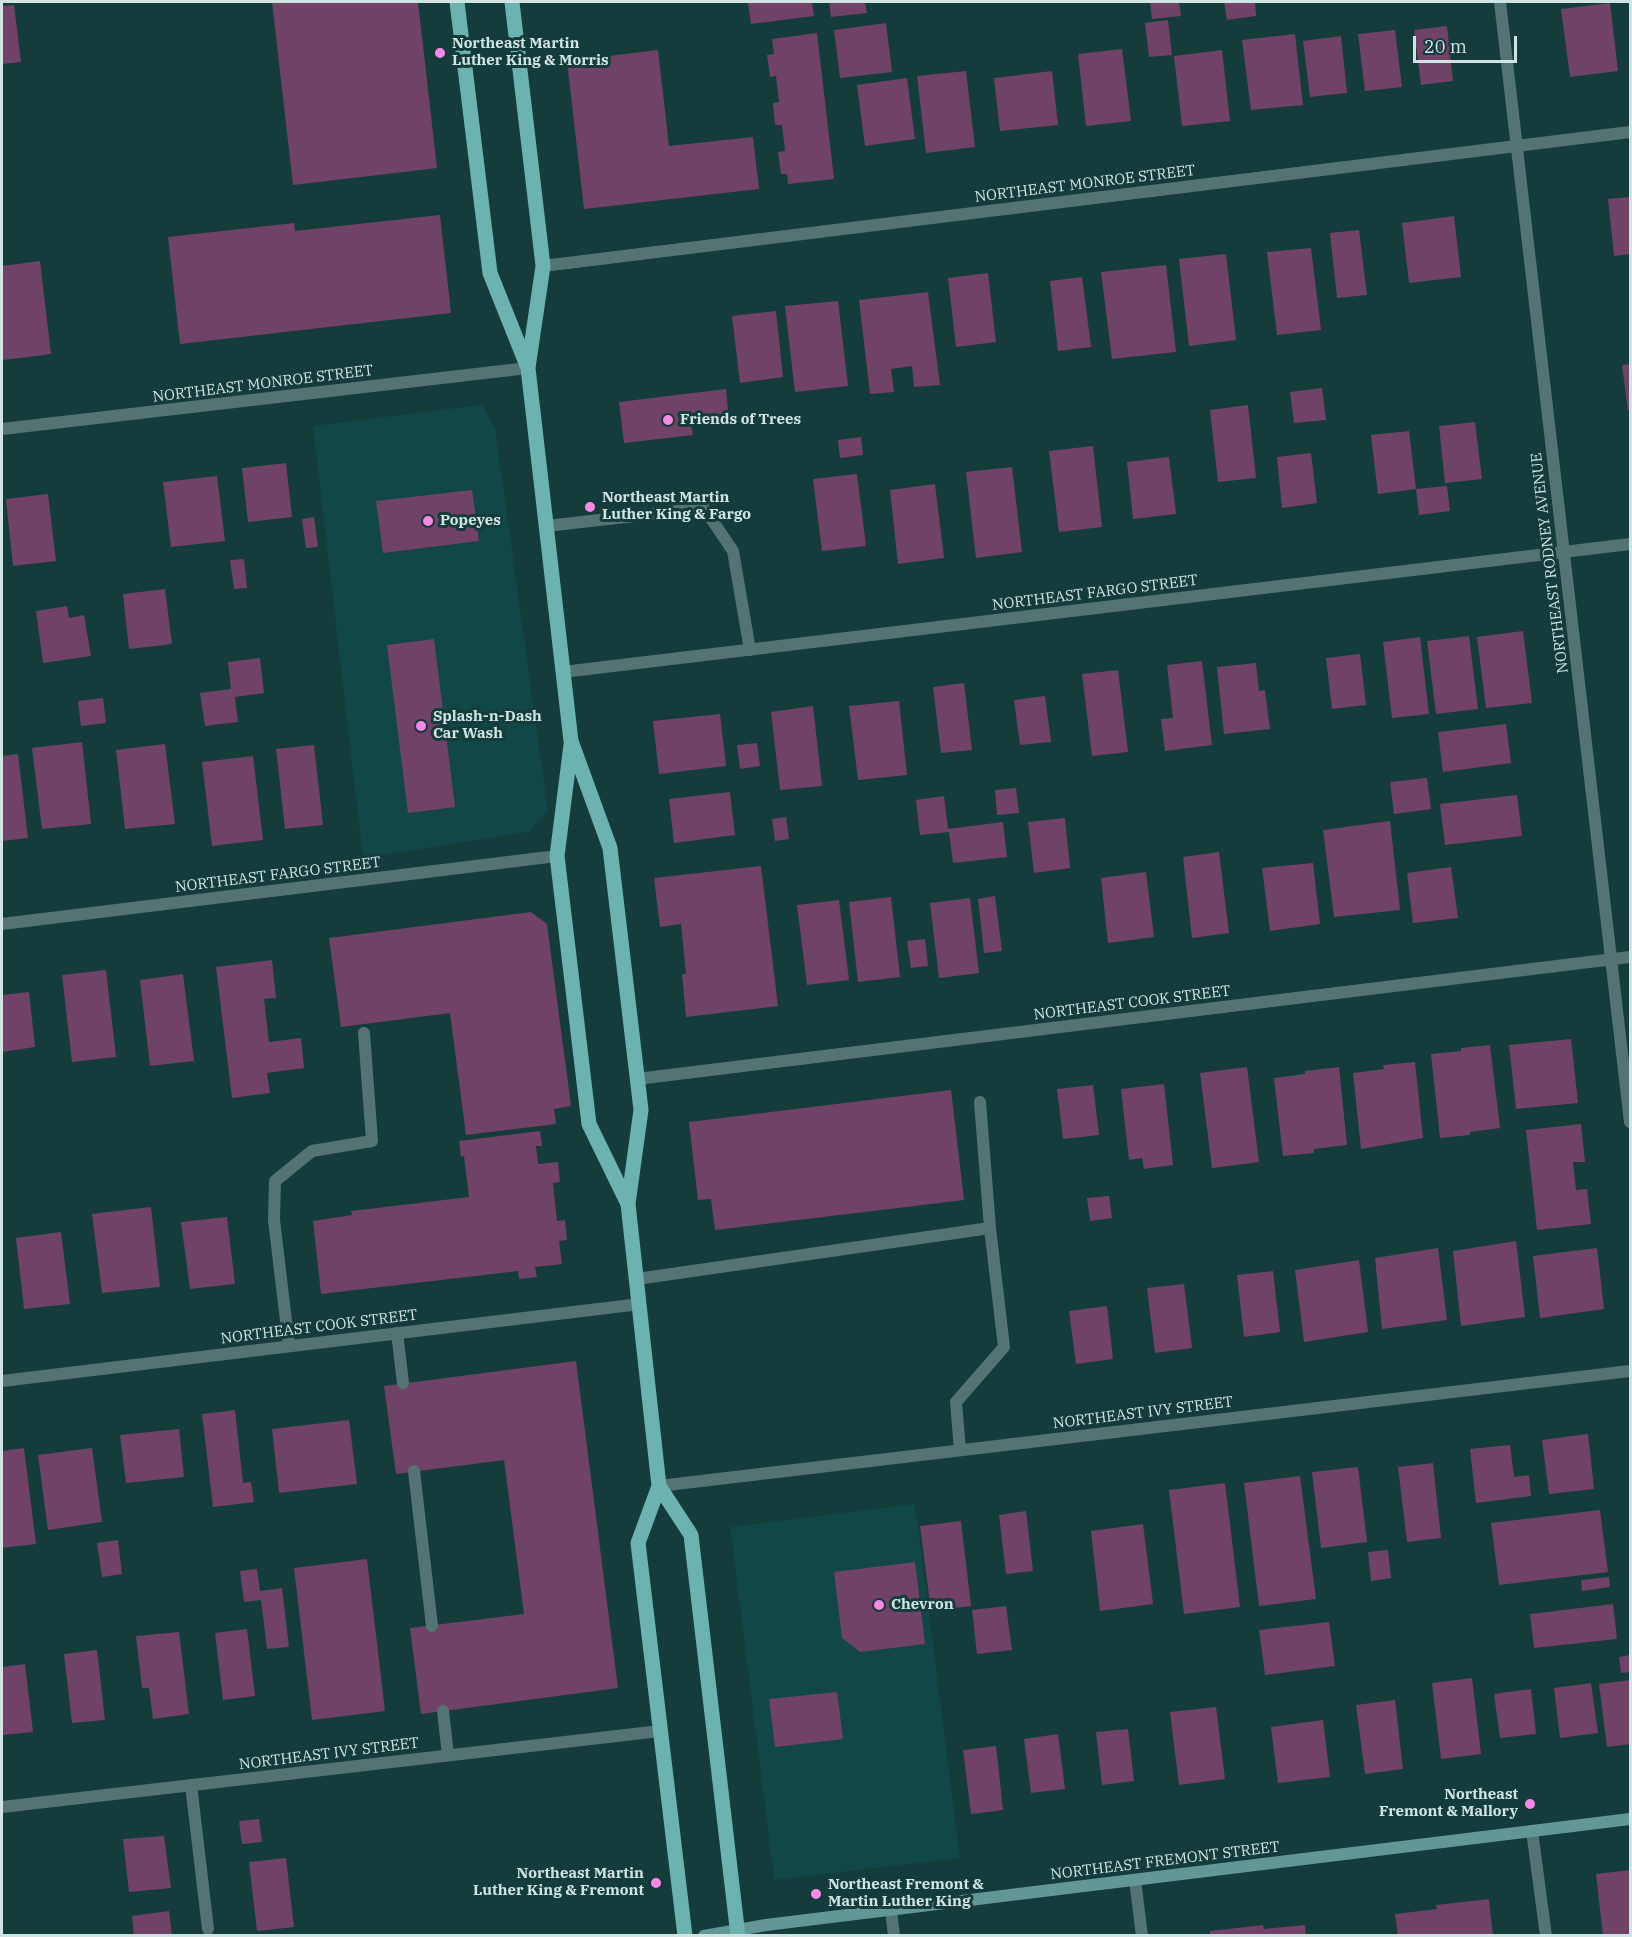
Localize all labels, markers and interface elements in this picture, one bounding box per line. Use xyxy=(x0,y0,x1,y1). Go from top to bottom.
scale bar xyxy=(1416,24,1520,62)
place label: Northeast Martin Luther King & Morris xyxy=(452,35,609,70)
text: 20 m xyxy=(1424,35,1467,58)
marker: Northeast Martin Luther King & Morris xyxy=(433,46,447,60)
street label: NORTHEAST MONROE STREET xyxy=(974,162,1196,206)
street label: NORTHEAST MONROE STREET xyxy=(152,362,374,406)
place label: Friends of Trees xyxy=(680,411,801,429)
marker: Friends of Trees xyxy=(661,413,675,427)
street label: NORTHEAST RODNEY AVENUE xyxy=(1528,452,1572,674)
place label: Northeast Martin Luther King & Fargo xyxy=(602,489,751,524)
marker: Northeast Martin Luther King & Fargo xyxy=(583,500,597,514)
place label: Popeyes xyxy=(440,512,501,530)
marker: Popeyes xyxy=(421,514,435,528)
street label: NORTHEAST FARGO STREET xyxy=(991,571,1199,615)
place label: Splash-n-Dash Car Wash xyxy=(433,708,542,743)
marker: Splash-n-Dash Car Wash xyxy=(414,719,428,733)
street label: NORTHEAST FARGO STREET xyxy=(174,853,382,897)
street label: NORTHEAST COOK STREET xyxy=(1033,982,1231,1024)
street label: NORTHEAST COOK STREET xyxy=(220,1306,418,1348)
street label: NORTHEAST IVY STREET xyxy=(1052,1393,1234,1433)
place label: Chevron xyxy=(891,1596,954,1614)
marker: Chevron xyxy=(872,1598,886,1612)
street label: NORTHEAST IVY STREET xyxy=(238,1734,420,1774)
place label: Northeast Fremont & Mallory xyxy=(1379,1786,1518,1821)
marker: Northeast Fremont & Mallory xyxy=(1523,1797,1537,1811)
street label: NORTHEAST FREMONT STREET xyxy=(1049,1838,1281,1884)
place label: Northeast Martin Luther King & Fremont xyxy=(473,1865,644,1900)
marker: Northeast Martin Luther King & Fremont xyxy=(649,1876,663,1890)
place label: Northeast Fremont & Martin Luther King xyxy=(828,1876,984,1911)
marker: Northeast Fremont & Martin Luther King xyxy=(809,1887,823,1901)

